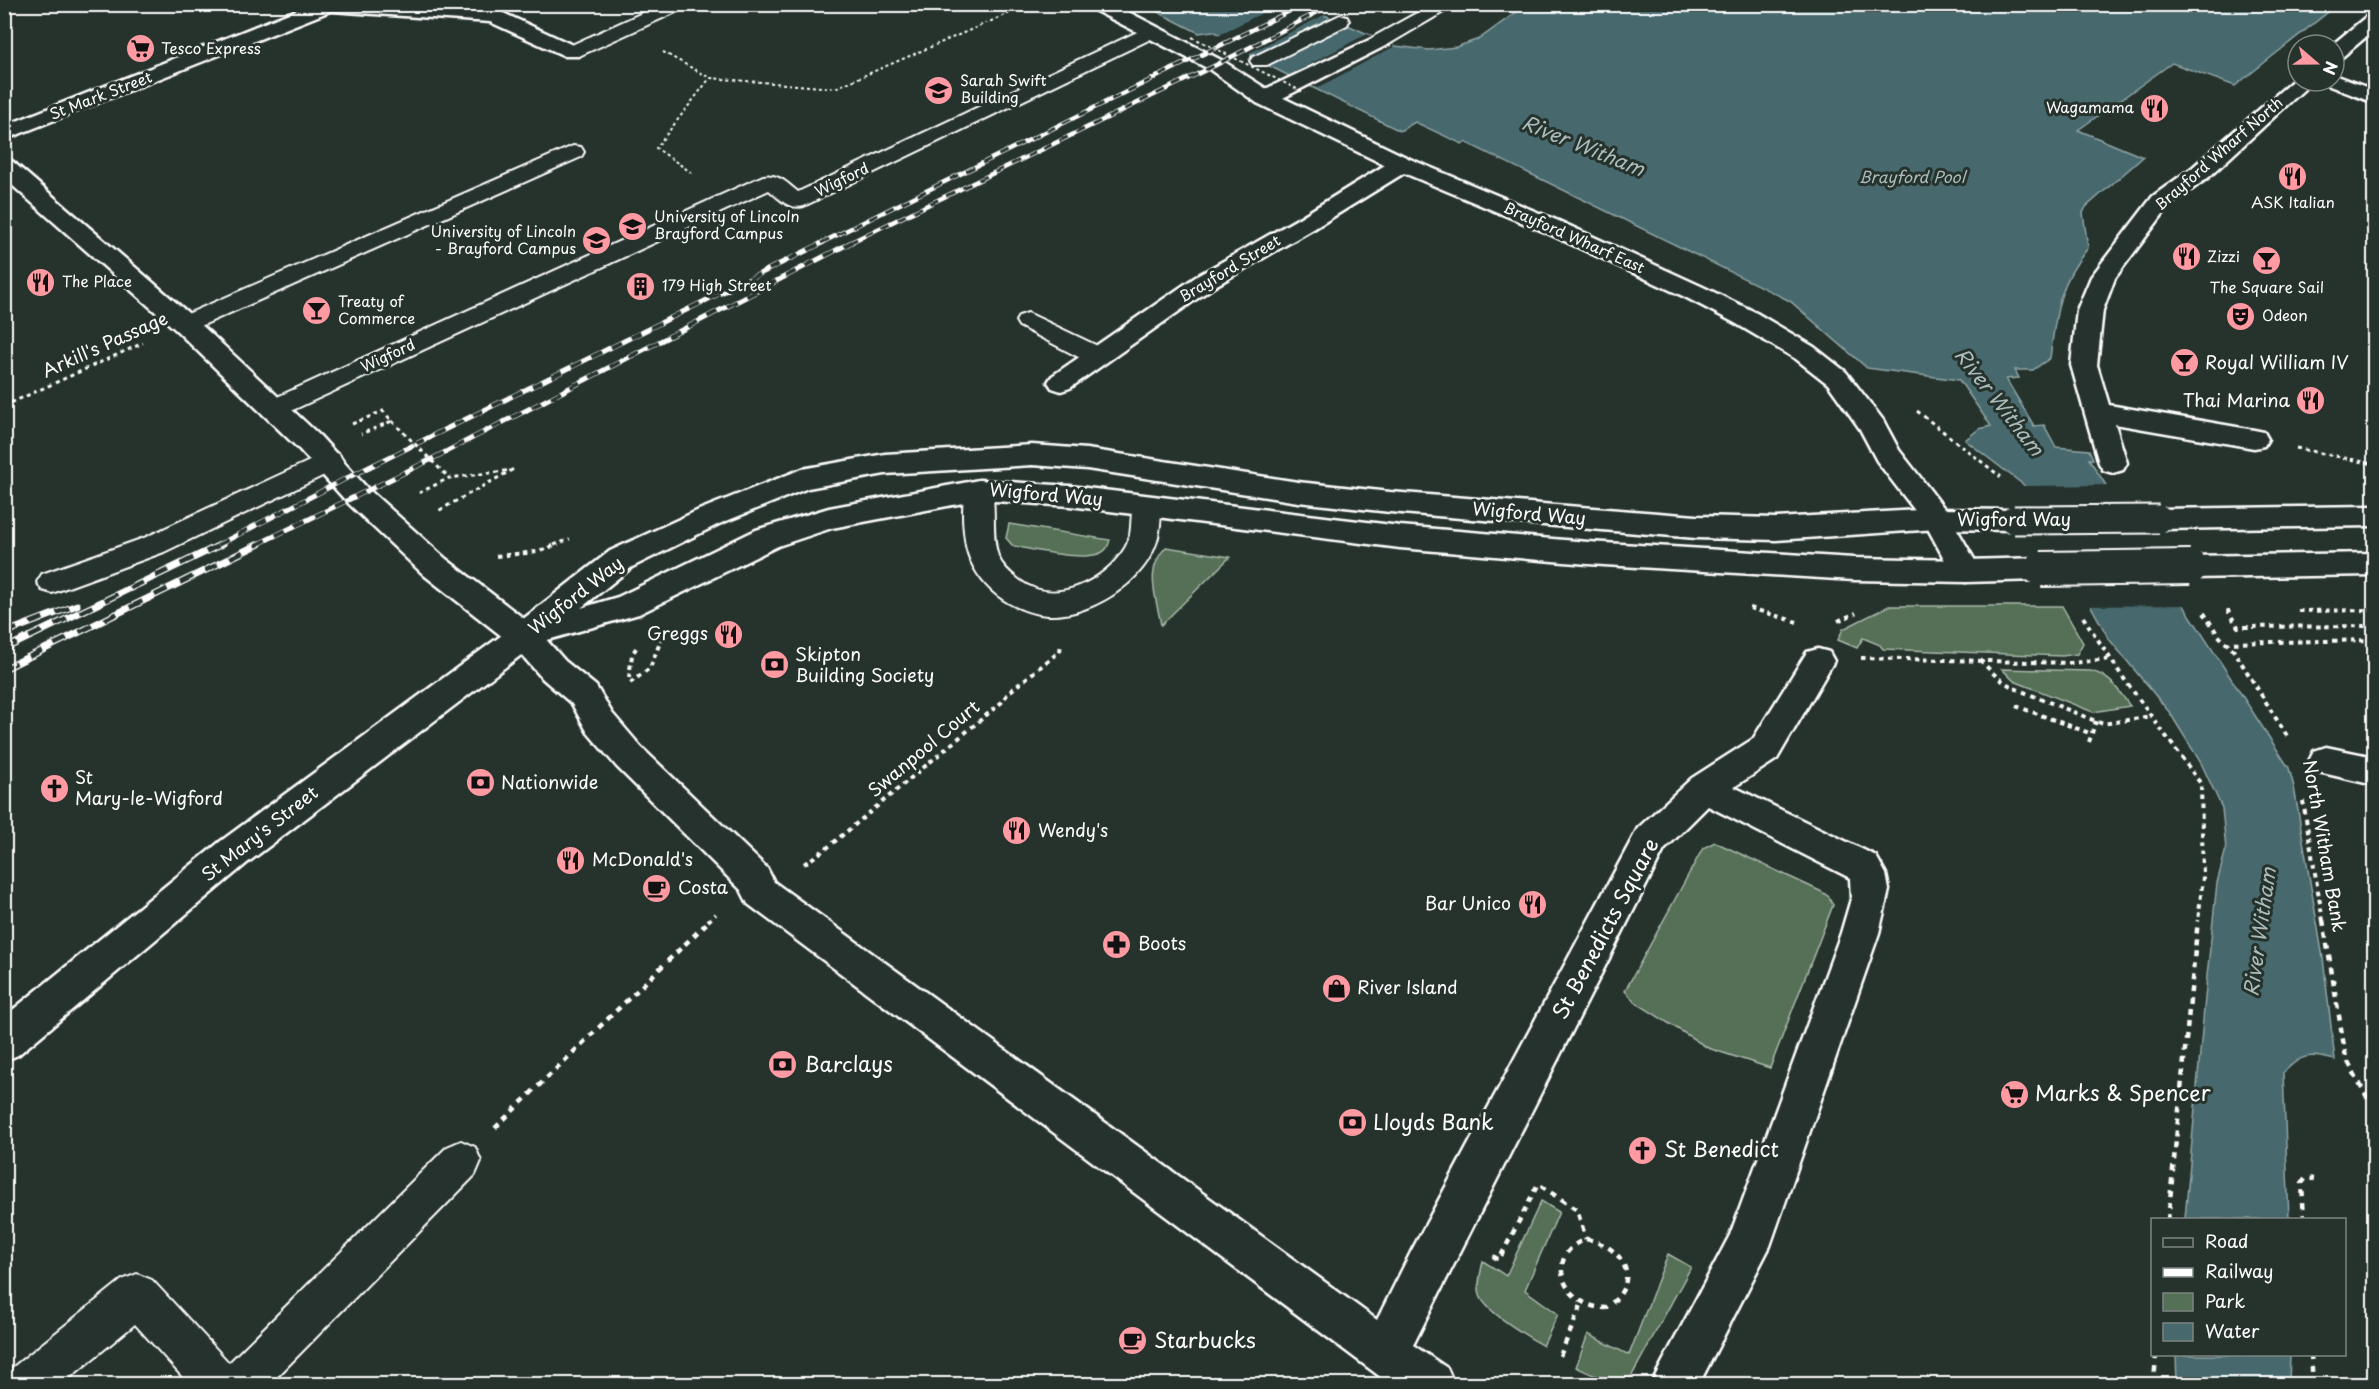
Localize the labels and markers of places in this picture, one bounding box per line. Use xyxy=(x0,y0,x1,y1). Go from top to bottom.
supermarket icon: Tesco Express xyxy=(124,33,156,65)
place label: Tesco Express xyxy=(161,36,261,59)
place label: Sarah Swift Building xyxy=(960,68,1047,108)
school or university icon: Sarah Swift Building xyxy=(923,74,955,106)
restaurant icon: Wagamama xyxy=(2139,92,2171,124)
place label: Wagamama xyxy=(2046,95,2135,118)
restaurant icon: ASK Italian xyxy=(2277,160,2309,192)
place label: ASK Italian xyxy=(2251,190,2335,213)
place label: University of Lincoln Brayford Campus xyxy=(654,204,800,244)
school or university icon: University of Lincoln Brayford Campus xyxy=(617,210,649,242)
place label: University of Lincoln - Brayford Campus xyxy=(430,219,576,259)
school or university icon: University of Lincoln - Brayford Campus xyxy=(581,225,613,257)
restaurant icon: Zizzi xyxy=(2170,241,2202,273)
place label: Zizzi xyxy=(2207,244,2240,267)
bar icon: The Square Sail xyxy=(2251,245,2283,277)
restaurant icon: The Place xyxy=(25,266,57,298)
place label: The Place xyxy=(62,269,132,292)
building icon: 179 High Street xyxy=(625,270,657,302)
place label: 179 High Street xyxy=(662,273,772,296)
place label: The Square Sail xyxy=(2210,275,2324,298)
place label: Treaty of Commerce xyxy=(338,289,415,329)
bar icon: Treaty of Commerce xyxy=(301,295,333,327)
theatre icon: Odeon xyxy=(2225,300,2257,332)
place label: Odeon xyxy=(2262,303,2308,326)
bar icon: Royal William IV xyxy=(2168,347,2200,379)
place label: Royal William IV xyxy=(2205,348,2349,375)
restaurant icon: Thai Marina xyxy=(2295,385,2327,417)
place label: Thai Marina xyxy=(2183,386,2290,413)
restaurant icon: Greggs xyxy=(713,618,745,650)
place label: Greggs xyxy=(647,619,708,646)
place label: Skipton Building Society xyxy=(795,640,934,688)
bank icon: Skipton Building Society xyxy=(758,649,790,681)
place label: St Mary-le-Wigford xyxy=(75,763,223,811)
bank icon: Nationwide xyxy=(464,767,496,799)
place label: Nationwide xyxy=(501,768,598,795)
church icon: St Mary-le-Wigford xyxy=(38,772,70,804)
restaurant icon: Wendy's xyxy=(1001,815,1033,847)
place label: Wendy's xyxy=(1038,816,1108,843)
restaurant icon: McDonald's xyxy=(555,844,587,876)
place label: McDonald's xyxy=(592,845,693,872)
cafe icon: Costa xyxy=(641,872,673,904)
place label: Costa xyxy=(678,873,729,900)
restaurant icon: Bar Unico xyxy=(1516,888,1548,920)
place label: Bar Unico xyxy=(1425,889,1511,916)
pharmacy icon: Boots xyxy=(1101,928,1133,960)
place label: Boots xyxy=(1138,929,1186,956)
shop icon: River Island xyxy=(1320,972,1352,1004)
place label: River Island xyxy=(1357,973,1457,1000)
place label: Barclays xyxy=(804,1047,893,1079)
bank icon: Barclays xyxy=(767,1049,799,1081)
place label: Marks & Spencer xyxy=(2035,1076,2211,1108)
supermarket icon: Marks & Spencer xyxy=(1998,1078,2030,1110)
place label: Lloyds Bank xyxy=(1373,1105,1494,1137)
bank icon: Lloyds Bank xyxy=(1336,1107,1368,1139)
place label: St Benedict xyxy=(1664,1132,1779,1164)
church icon: St Benedict xyxy=(1627,1134,1659,1166)
place label: Starbucks xyxy=(1154,1323,1256,1355)
cafe icon: Starbucks xyxy=(1117,1325,1149,1357)

